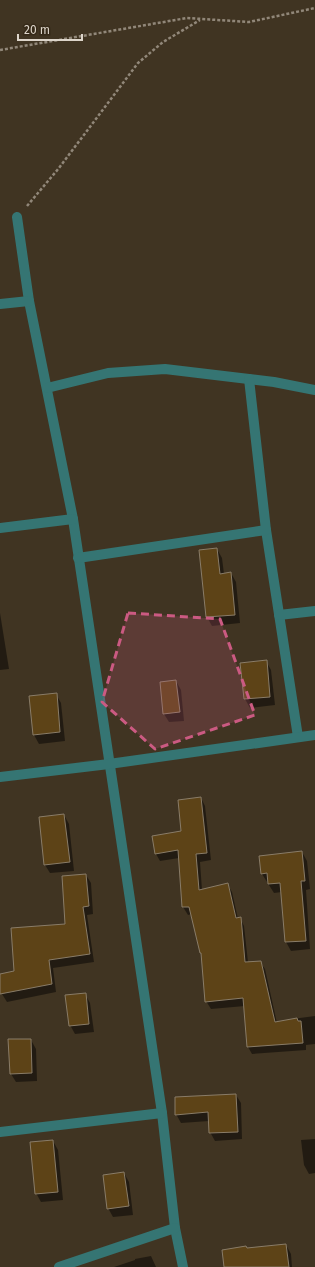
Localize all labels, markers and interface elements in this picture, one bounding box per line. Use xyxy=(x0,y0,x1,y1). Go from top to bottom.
scale bar xyxy=(18,16,82,42)
text: 20 m xyxy=(24,23,50,37)

